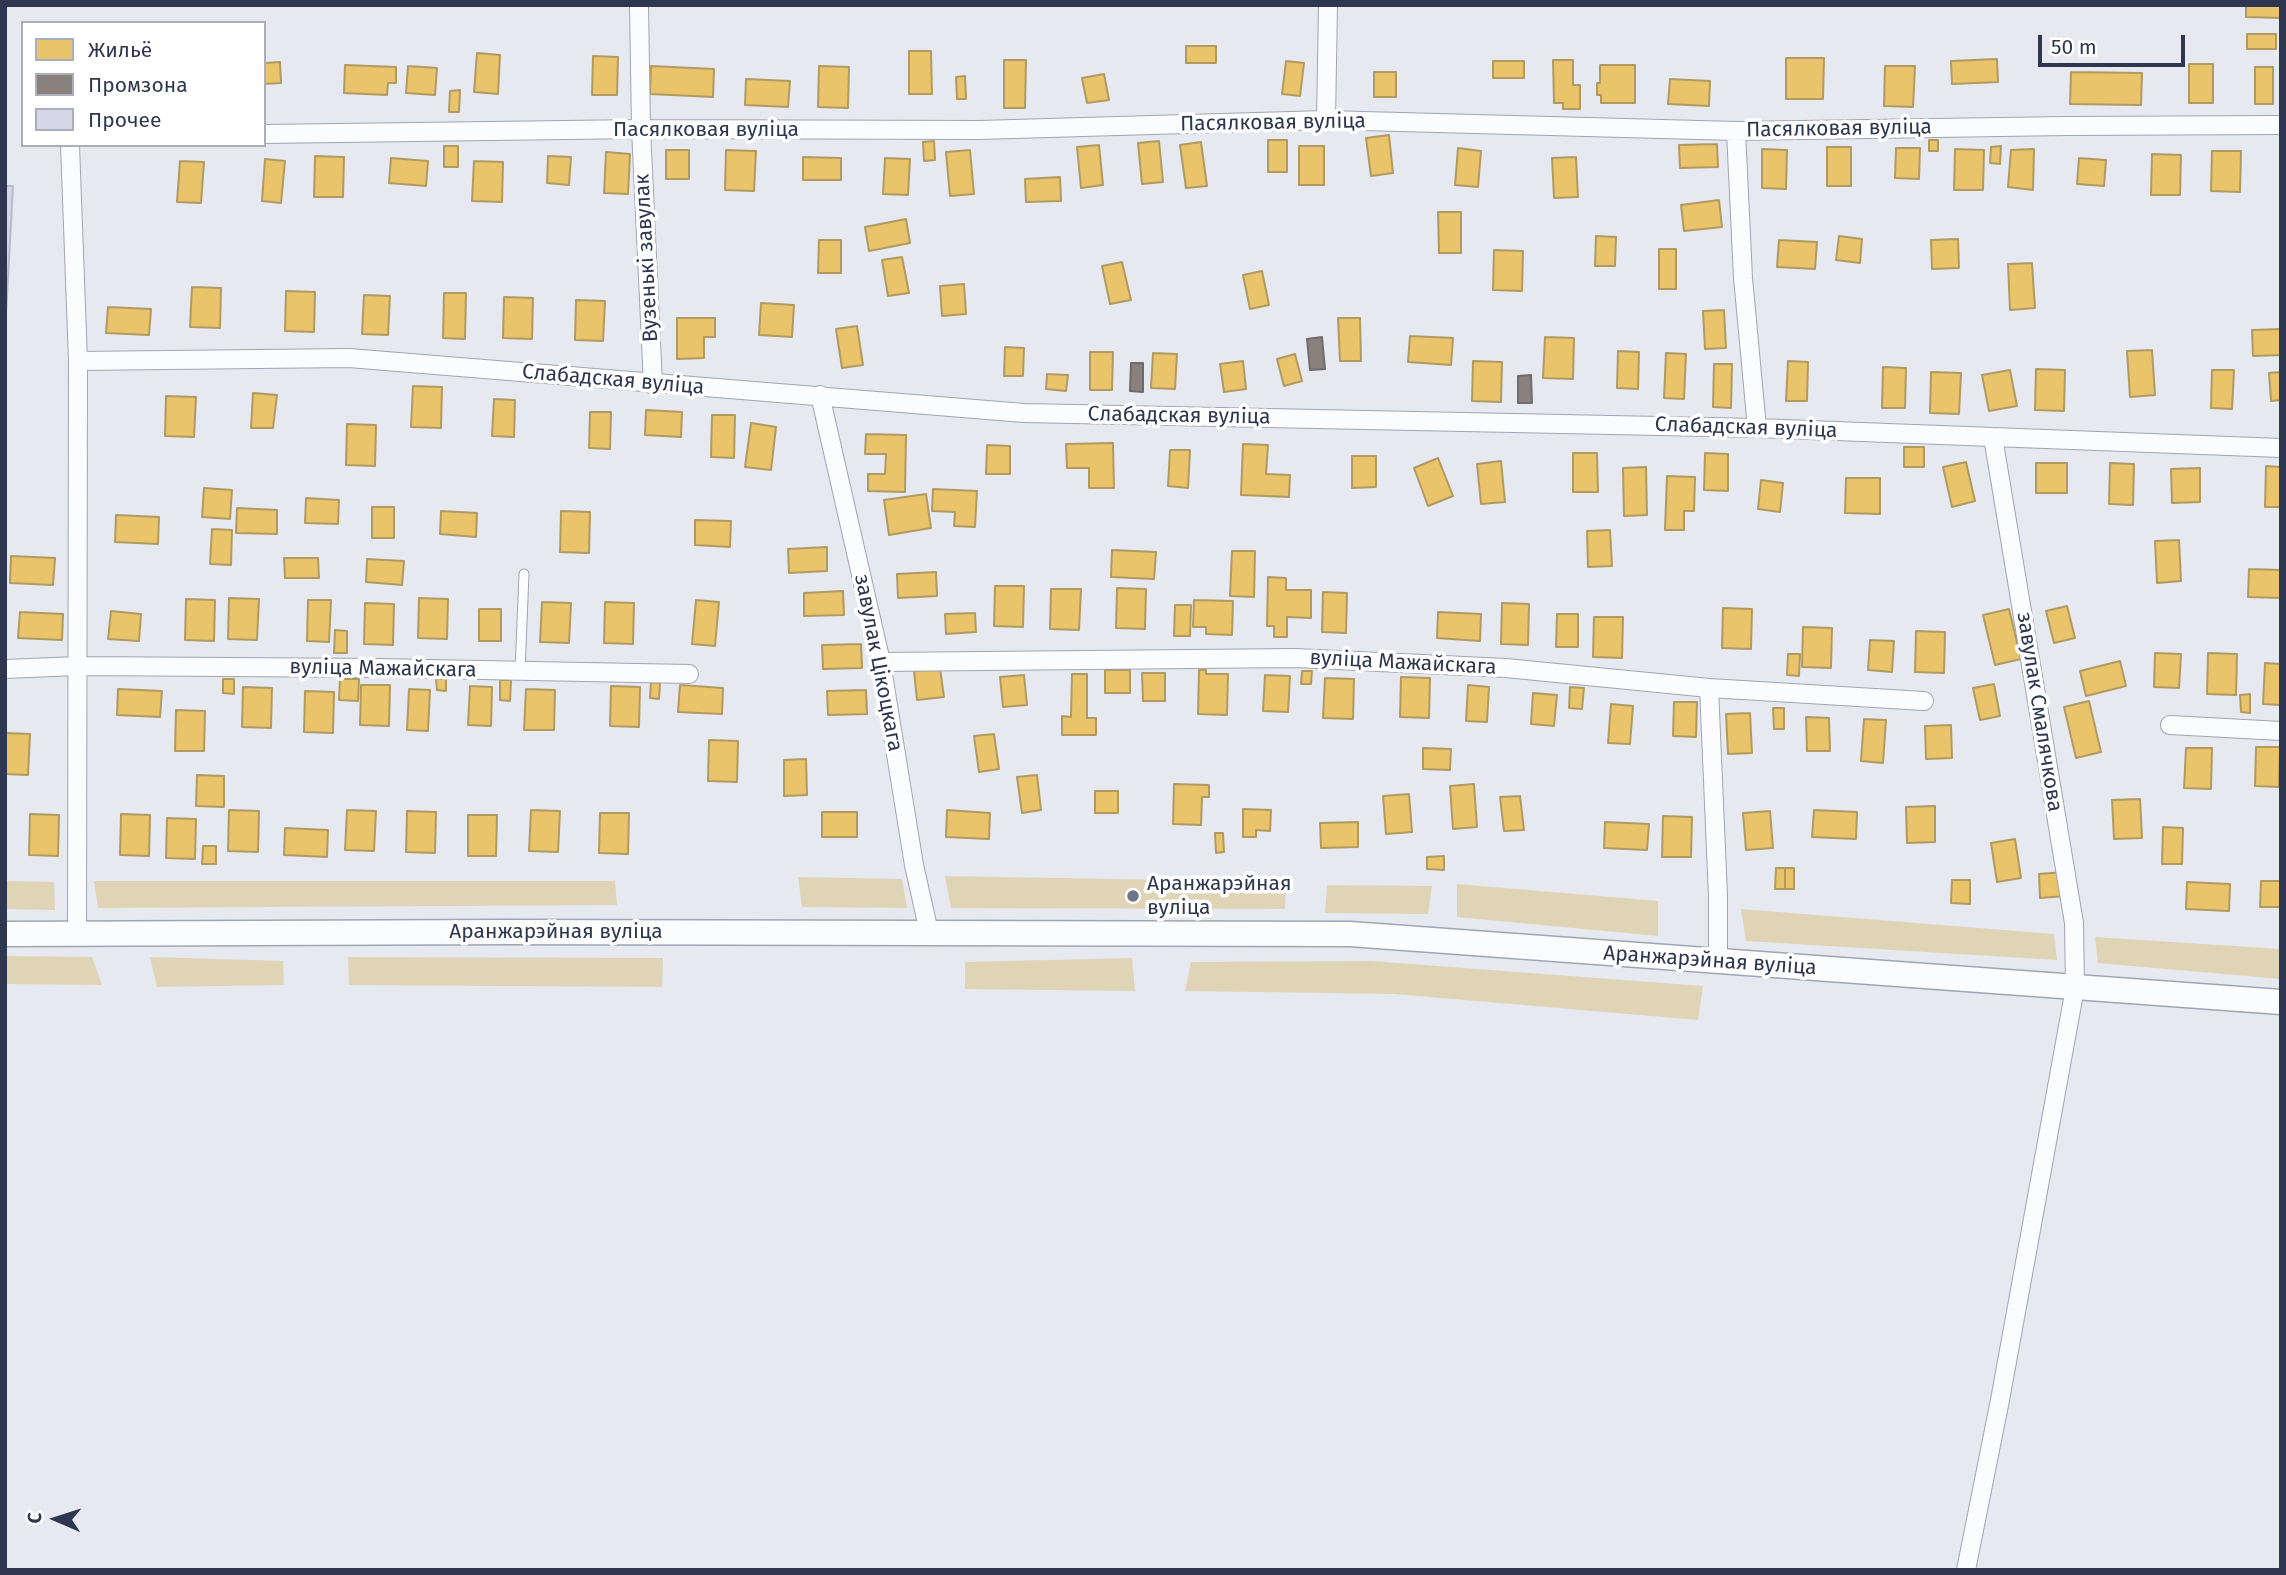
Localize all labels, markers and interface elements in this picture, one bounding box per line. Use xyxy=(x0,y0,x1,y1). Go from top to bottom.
legend xyxy=(21,21,266,147)
scale bar xyxy=(2041,21,2188,65)
text: 50 m xyxy=(2051,34,2097,60)
text: Жильё xyxy=(88,37,152,63)
text: Промзона xyxy=(88,72,188,98)
text: Прочее xyxy=(88,107,161,133)
street label: Пасялковая вуліца xyxy=(1180,109,1366,137)
street label: Пасялковая вуліца xyxy=(1746,115,1932,143)
street label: Пасялковая вуліца xyxy=(613,117,799,143)
street label: Вузенькі завулак xyxy=(630,173,664,343)
street label: Слабадская вуліца xyxy=(521,359,705,401)
street label: Слабадская вуліца xyxy=(1087,402,1271,430)
street label: Слабадская вуліца xyxy=(1654,412,1838,444)
street label: завулак Цікоцкага xyxy=(848,572,908,754)
street label: завулак Смалячкова xyxy=(2011,610,2067,814)
street label: вуліца Мажайскага xyxy=(1309,646,1497,680)
street label: вуліца Мажайскага xyxy=(289,655,477,683)
place label: Аранжарэйная вуліца xyxy=(1147,871,1292,921)
marker: Аранжарэйная вуліца xyxy=(1125,888,1141,904)
street label: Аранжарэйная вуліца xyxy=(449,919,663,945)
street label: Аранжарэйная вуліца xyxy=(1603,941,1817,981)
north arrow xyxy=(21,1484,91,1554)
text: С xyxy=(23,1512,46,1524)

